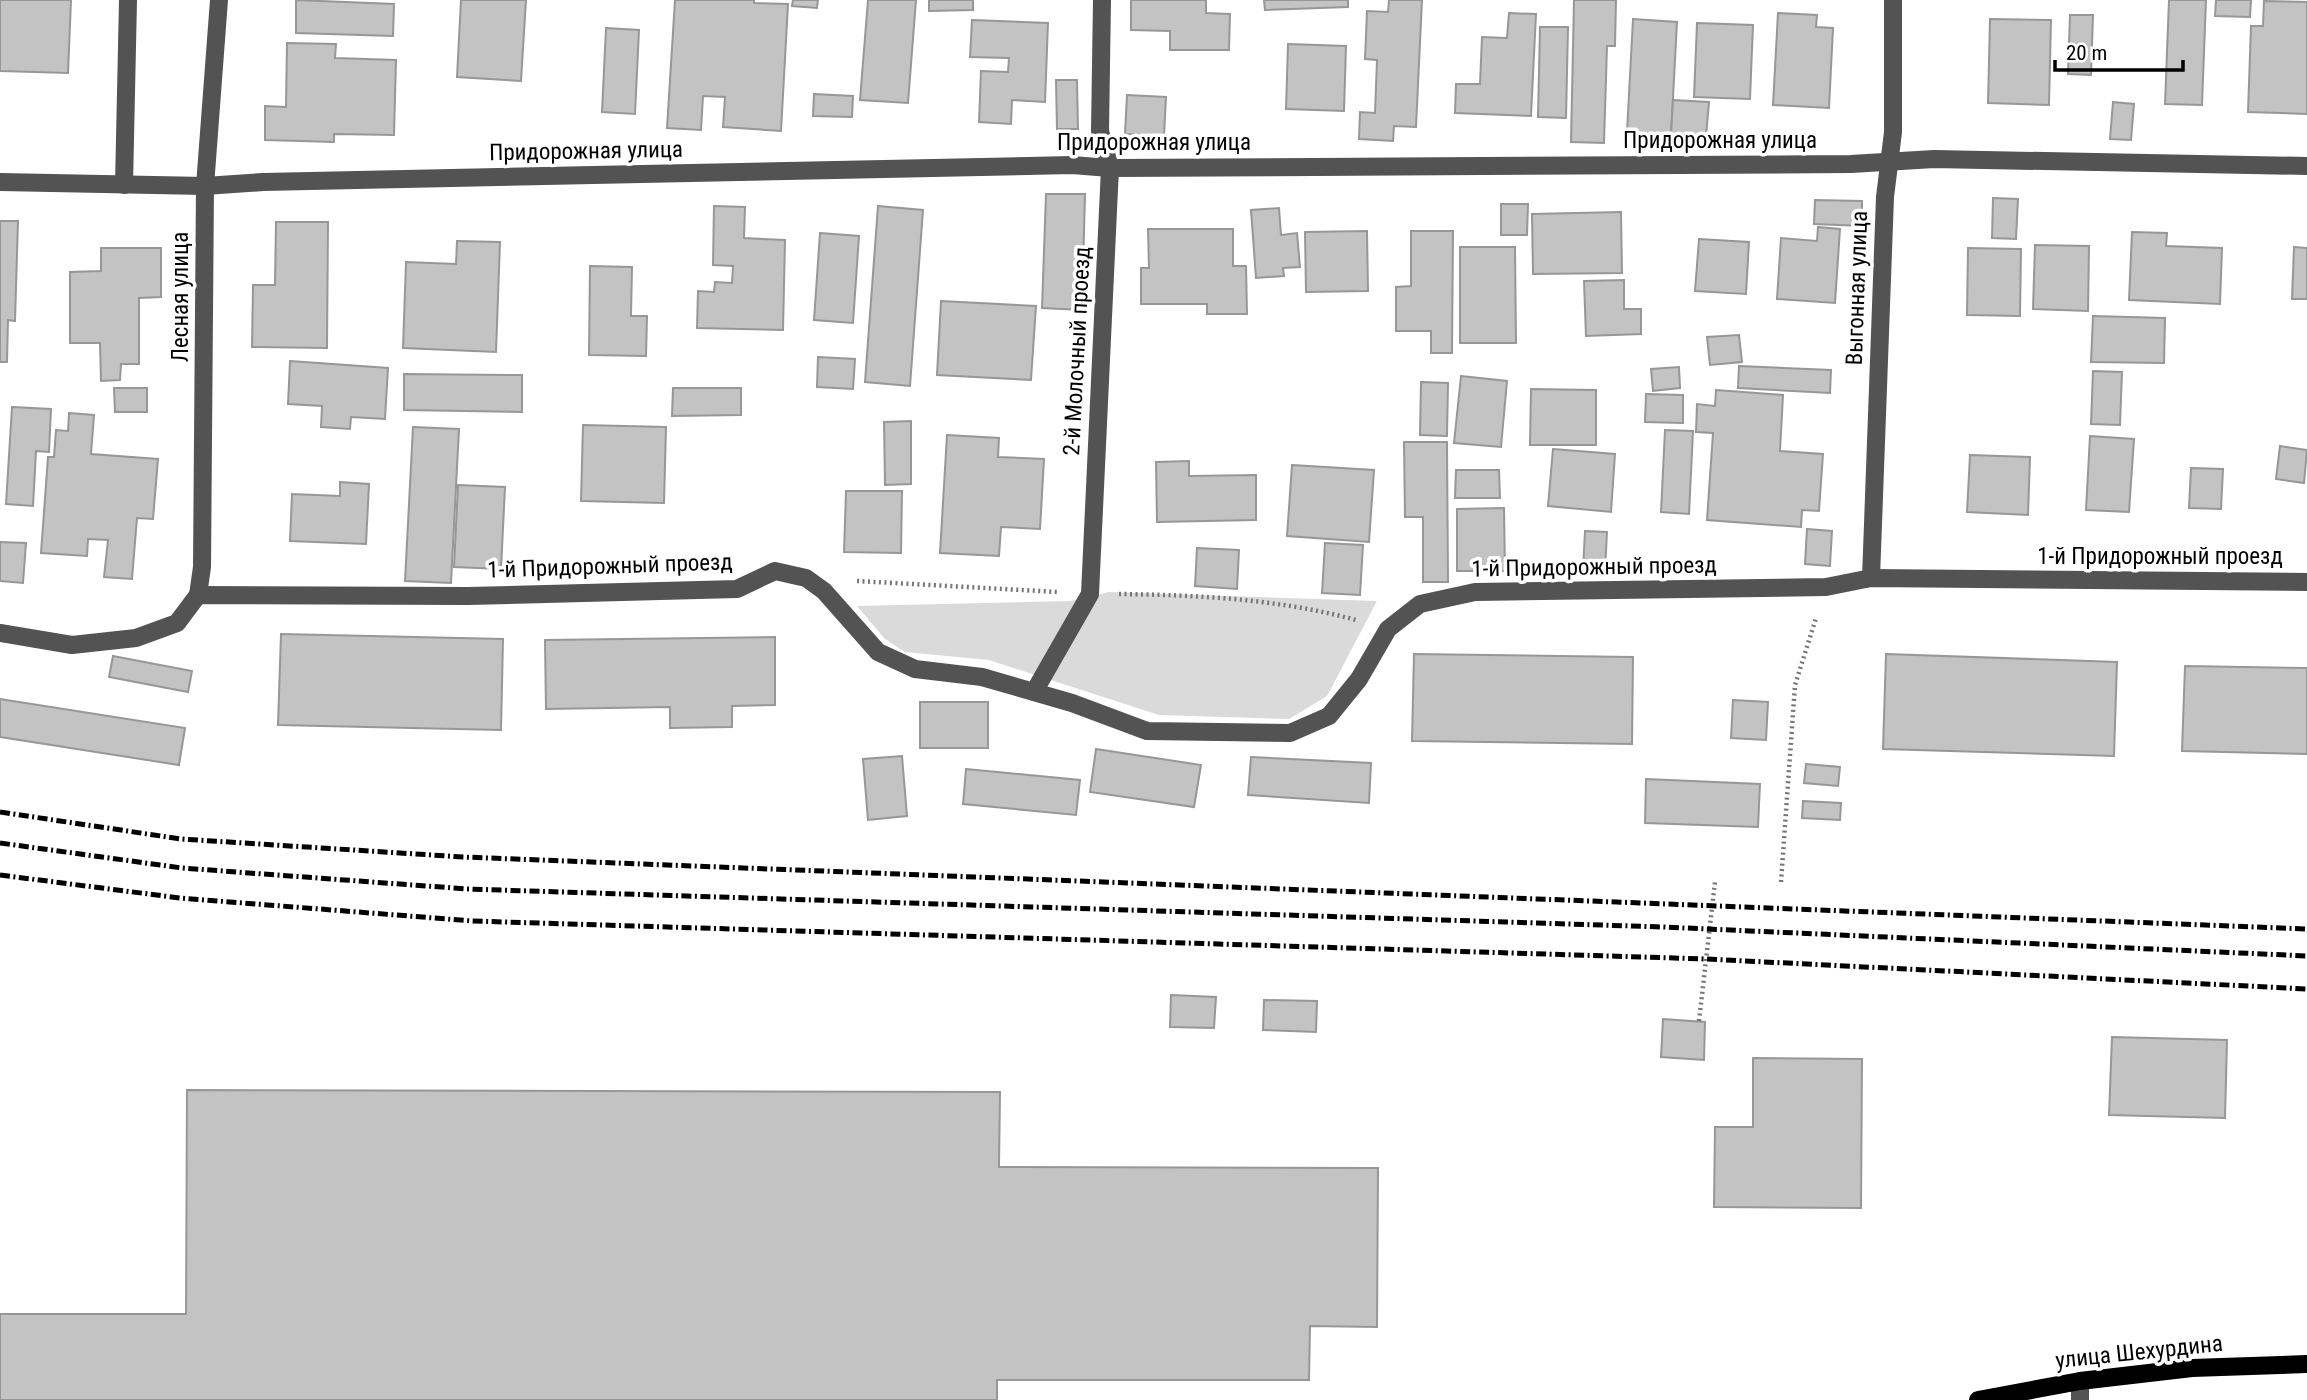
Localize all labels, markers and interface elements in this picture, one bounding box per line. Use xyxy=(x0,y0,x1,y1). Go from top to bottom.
scale bar xyxy=(2055,28,2183,72)
text: 20 m xyxy=(2066,41,2107,65)
street label: Придорожная улица xyxy=(1623,127,1817,154)
street label: Придорожная улица xyxy=(1057,129,1251,156)
street label: Придорожная улица xyxy=(489,136,683,166)
street label: Выгонная улица xyxy=(1841,210,1873,366)
street label: Лесная улица xyxy=(167,232,194,362)
street label: 2-й Молочный проезд xyxy=(1058,246,1096,456)
street label: 1-й Придорожный проезд xyxy=(2037,543,2283,570)
street label: 1-й Придорожный проезд xyxy=(487,548,733,584)
street label: 1-й Придорожный проезд xyxy=(1471,551,1717,583)
street label: улица Шехурдина xyxy=(2054,1330,2224,1374)

